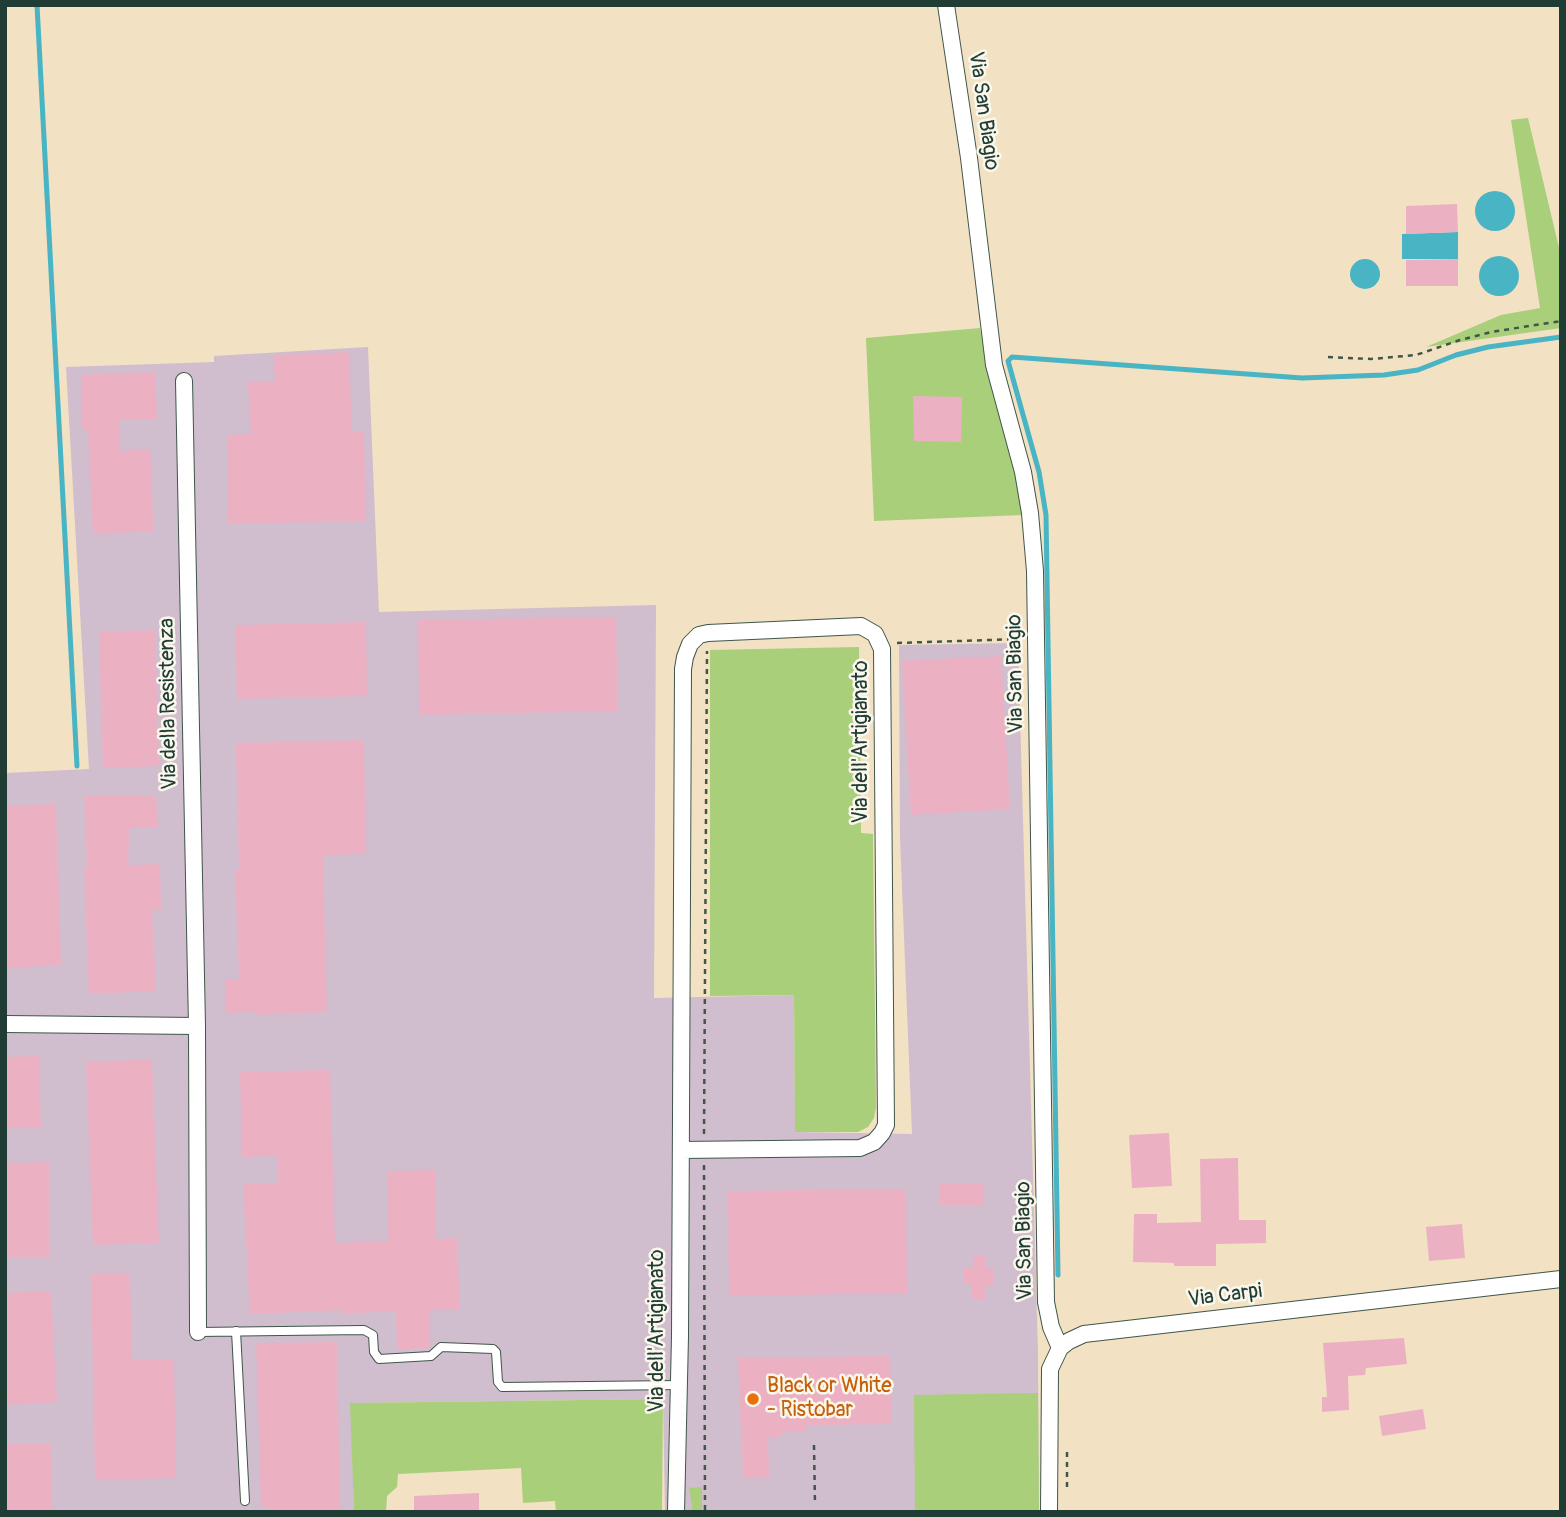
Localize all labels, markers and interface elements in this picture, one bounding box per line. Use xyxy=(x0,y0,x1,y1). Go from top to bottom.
street label: Via San Biagio xyxy=(962,50,1004,172)
street label: Via San Biagio xyxy=(1002,614,1030,734)
street label: Via della Resistenza xyxy=(155,618,183,790)
street label: Via dell'Artigianato xyxy=(849,660,875,824)
street label: Via San Biagio xyxy=(1011,1181,1039,1301)
street label: Via dell'Artigianato xyxy=(645,1249,671,1413)
street label: Via Carpi xyxy=(1186,1279,1264,1313)
place label: Black or White - Ristobar xyxy=(767,1374,892,1424)
marker: Black or White - Ristobar xyxy=(745,1391,761,1407)

